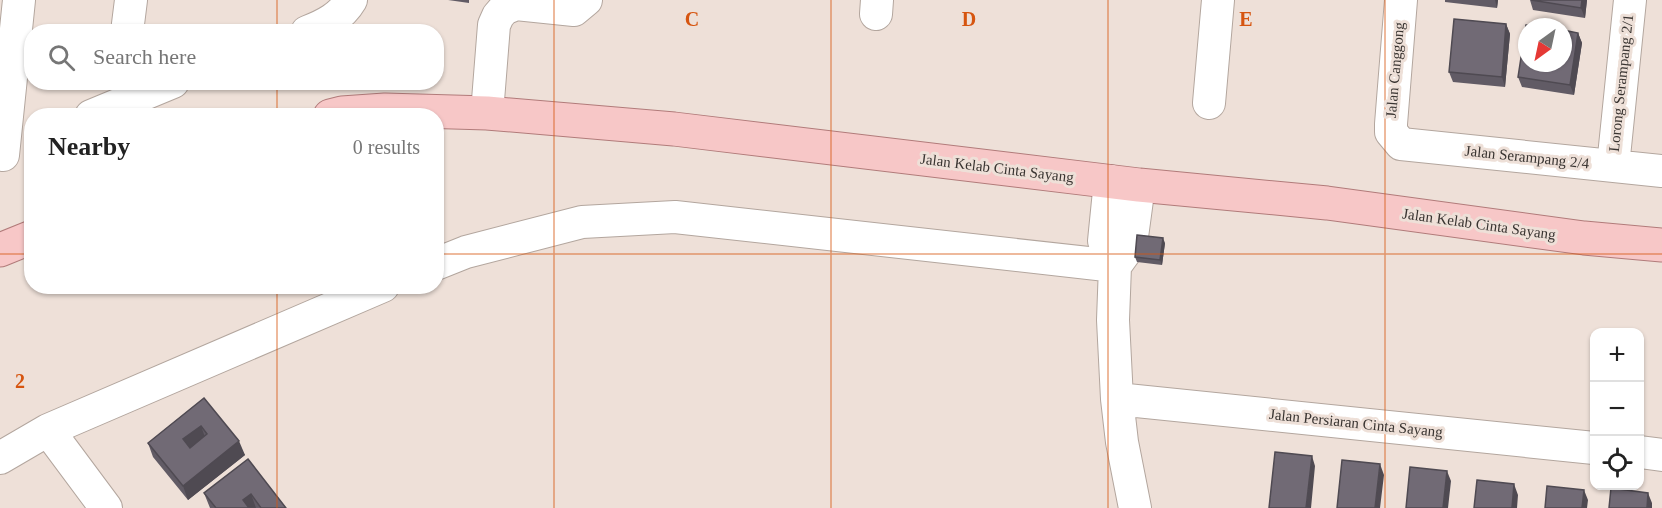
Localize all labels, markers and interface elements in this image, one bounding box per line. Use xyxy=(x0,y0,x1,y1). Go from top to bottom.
text: C xyxy=(685,8,699,30)
text: D xyxy=(962,8,976,30)
text: E xyxy=(1239,8,1253,30)
street label: Lorong Serampang 2/1 xyxy=(1606,13,1636,153)
north arrow xyxy=(1518,18,1572,72)
street label: Jalan Canggong xyxy=(1383,21,1407,119)
search box xyxy=(24,24,444,90)
icon: search xyxy=(45,41,78,74)
text: Search here xyxy=(93,44,196,69)
text: Nearby xyxy=(48,132,130,161)
text: 0 results xyxy=(353,136,420,158)
street label: Jalan Serampang 2/4 xyxy=(1464,143,1590,172)
street label: Jalan Kelab Cinta Sayang xyxy=(919,151,1075,185)
street label: Jalan Kelab Cinta Sayang xyxy=(1401,205,1557,243)
map controls xyxy=(1590,328,1644,490)
button: + xyxy=(1590,328,1644,382)
text: 2 xyxy=(15,370,25,392)
button: − xyxy=(1590,382,1644,436)
street label: Jalan Persiaran Cinta Sayang xyxy=(1268,406,1444,440)
button: locate xyxy=(1590,436,1644,490)

